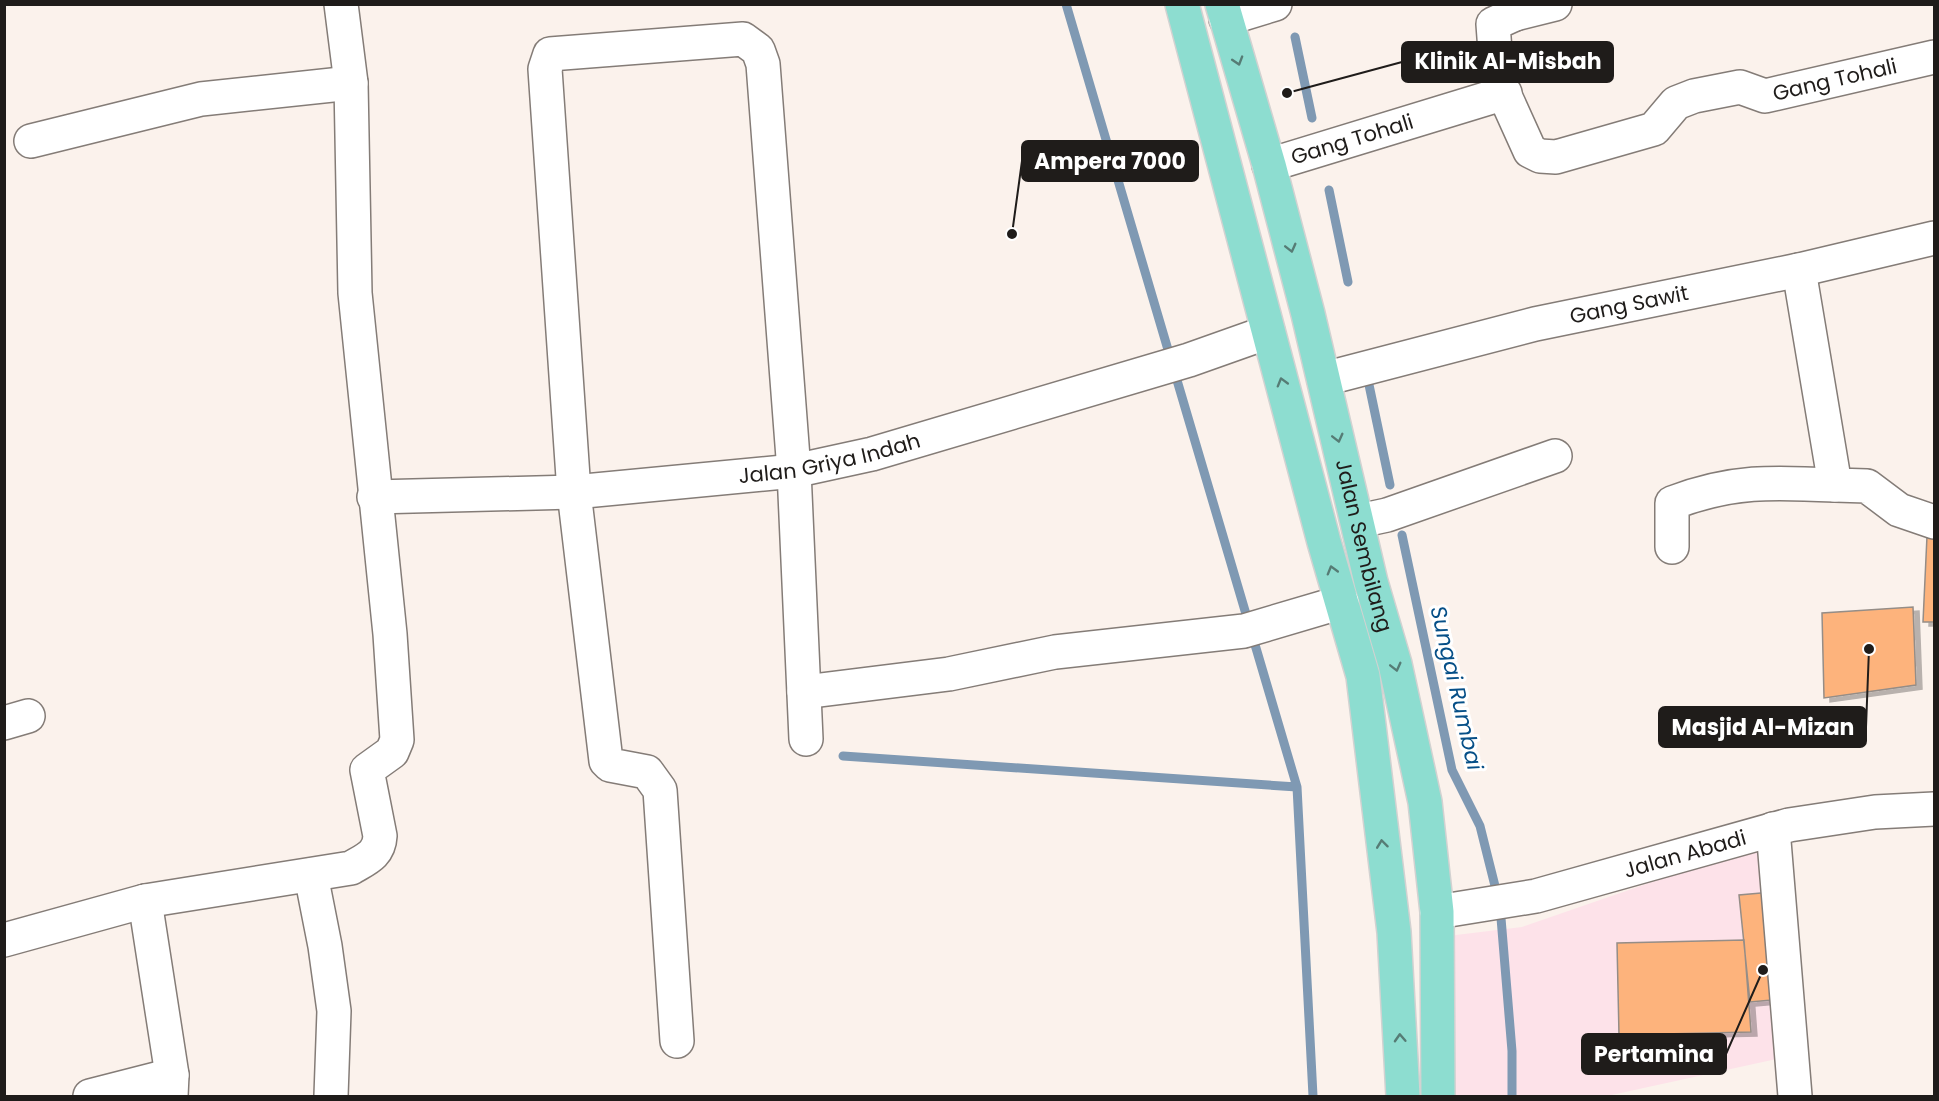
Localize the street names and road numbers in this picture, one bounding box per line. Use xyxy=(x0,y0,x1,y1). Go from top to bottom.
street label: Gang Tohali xyxy=(1770,51,1900,108)
street label: Gang Tohali xyxy=(1287,107,1417,171)
street label: Gang Sawit xyxy=(1567,278,1691,331)
street label: Jalan Griya Indah xyxy=(737,425,924,490)
street label: Jalan Sembilang xyxy=(1329,456,1400,635)
street label: Jalan Abadi xyxy=(1620,823,1749,885)

